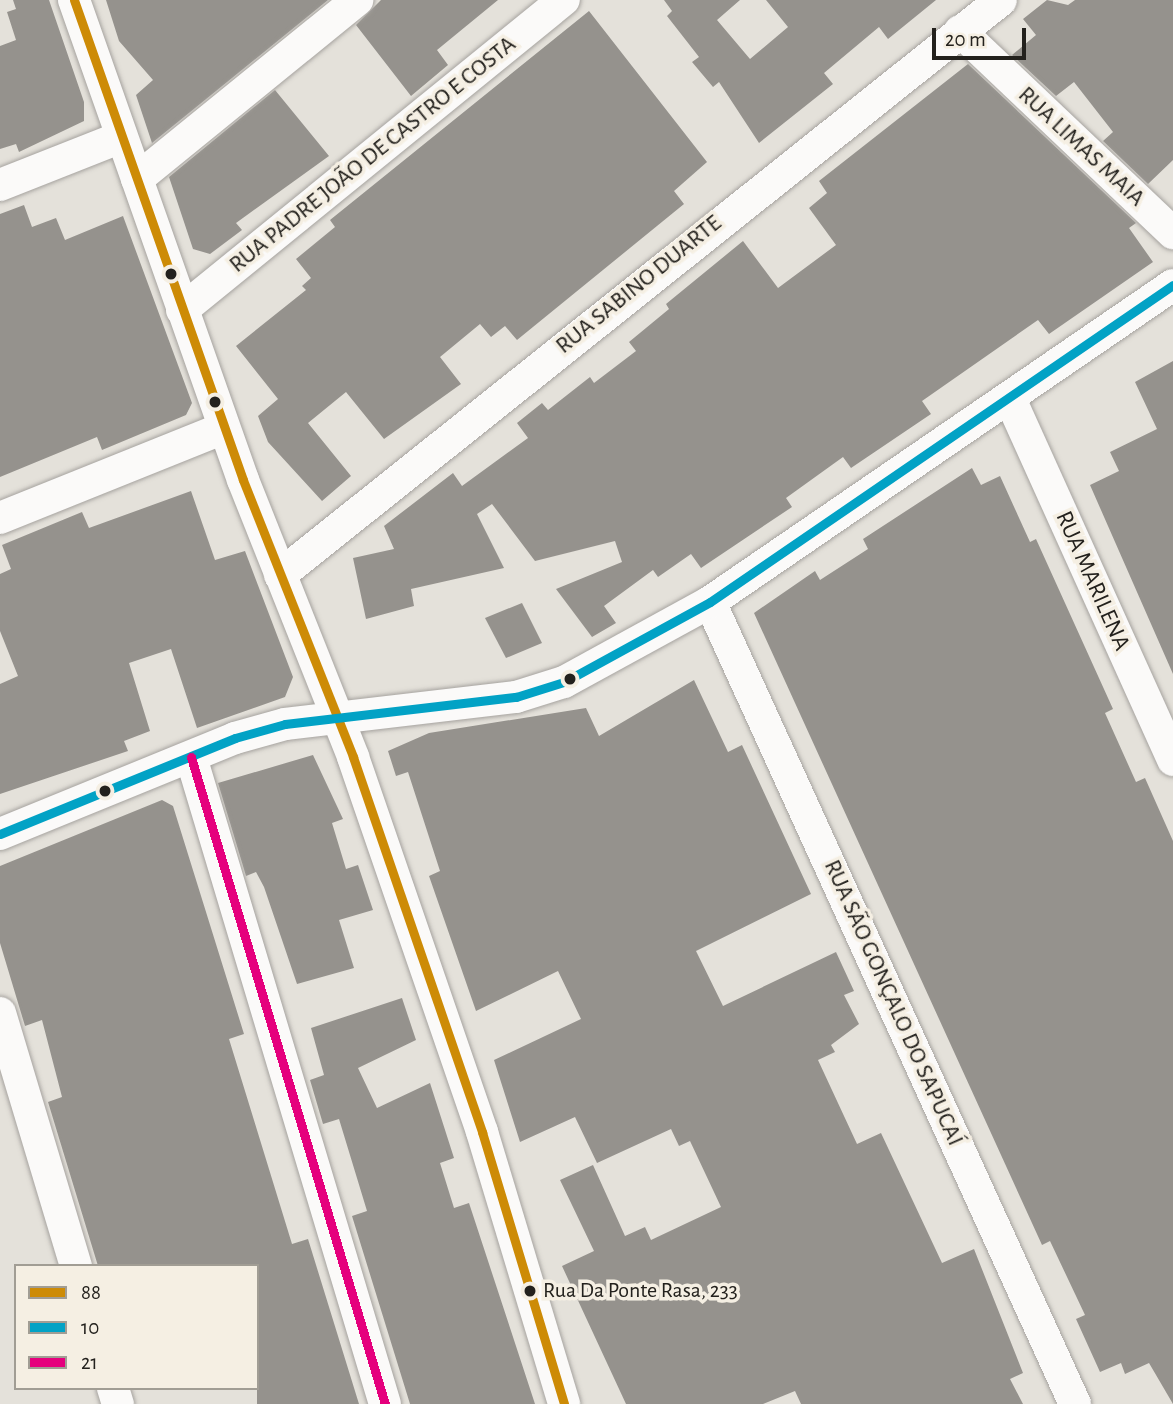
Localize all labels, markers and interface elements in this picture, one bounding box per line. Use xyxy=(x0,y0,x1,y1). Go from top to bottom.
scale bar xyxy=(935,14,1030,58)
text: 20 m xyxy=(945,29,986,50)
street label: RUA PADRE JOÃO DE CASTRO E COSTA xyxy=(224,30,522,280)
street label: RUA LIMAS MAIA xyxy=(1012,81,1150,213)
street label: RUA SABINO DUARTE xyxy=(550,209,728,361)
unlabelled marker xyxy=(164,267,178,281)
unlabelled marker xyxy=(208,395,222,409)
street label: RUA MARILENA xyxy=(1048,507,1136,655)
unlabelled marker xyxy=(563,672,577,686)
unlabelled marker xyxy=(98,784,112,798)
street label: RUA SÃO GONÇALO DO SAPUCAÍ xyxy=(817,856,969,1150)
legend xyxy=(14,1264,259,1390)
place label: Rua Da Ponte Rasa, 233 xyxy=(543,1278,738,1304)
text: 88 xyxy=(81,1282,101,1303)
marker: Rua Da Ponte Rasa, 233 xyxy=(523,1284,537,1298)
text: 10 xyxy=(81,1317,99,1338)
text: 21 xyxy=(81,1352,98,1373)

